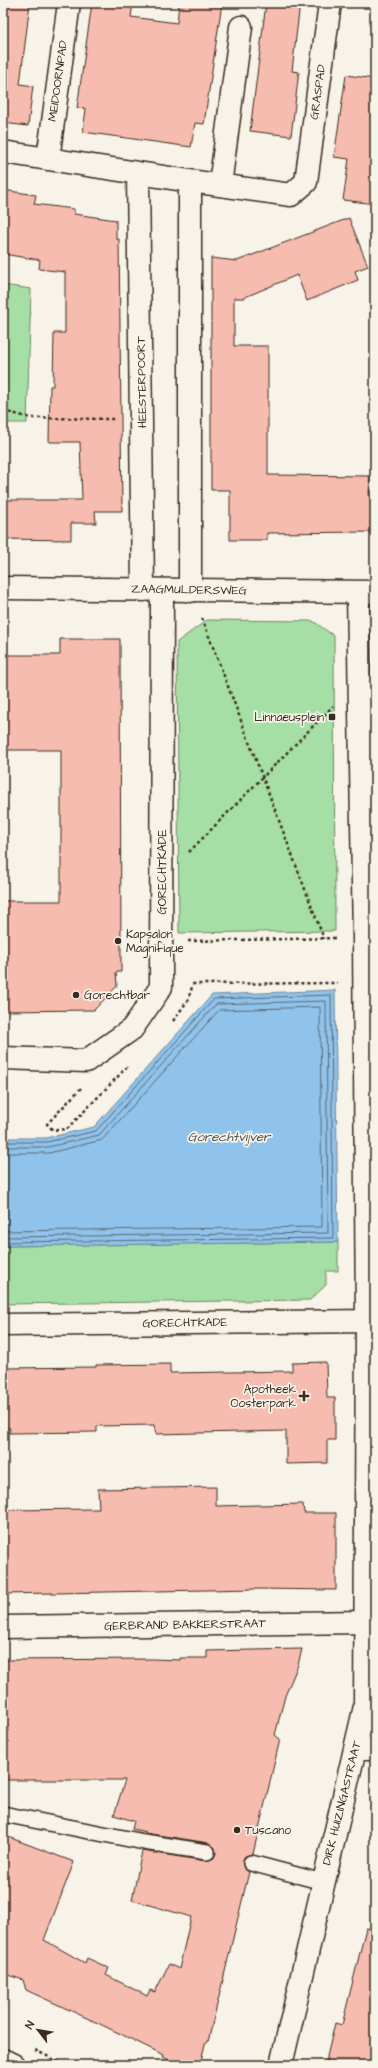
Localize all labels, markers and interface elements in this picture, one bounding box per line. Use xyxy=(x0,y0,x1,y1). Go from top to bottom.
street label: MEIDOORNPAD xyxy=(44,39,72,123)
street label: GRASPAD xyxy=(306,63,330,121)
street label: HEESTERPOORT xyxy=(133,335,151,428)
street label: ZAAGMULDERSWEG xyxy=(131,580,248,600)
place label: Linnaeusplein xyxy=(254,709,324,726)
marker: Linnaeusplein xyxy=(327,712,337,722)
street label: GORECHTKADE xyxy=(154,829,171,915)
place label: Kapsalon Magnifique xyxy=(126,926,184,958)
marker: Kapsalon Magnifique xyxy=(113,936,123,946)
place label: Gorechtbar xyxy=(84,987,150,1004)
marker: Gorechtbar xyxy=(71,990,81,1000)
water label: Gorechtvijver xyxy=(188,1128,272,1146)
street label: GORECHTKADE xyxy=(142,1314,228,1332)
place label: Apotheek Oosterpark xyxy=(230,1381,297,1412)
marker: Apotheek Oosterpark xyxy=(299,1391,309,1401)
street label: GERBRAND BAKKERSTRAAT xyxy=(104,1615,267,1635)
street label: DIRK HUIZINGASTRAAT xyxy=(318,1739,366,1867)
place label: Tuscano xyxy=(245,1822,291,1839)
marker: Tuscano xyxy=(232,1825,242,1835)
north arrow xyxy=(18,2010,58,2050)
text: N xyxy=(22,2018,38,2032)

